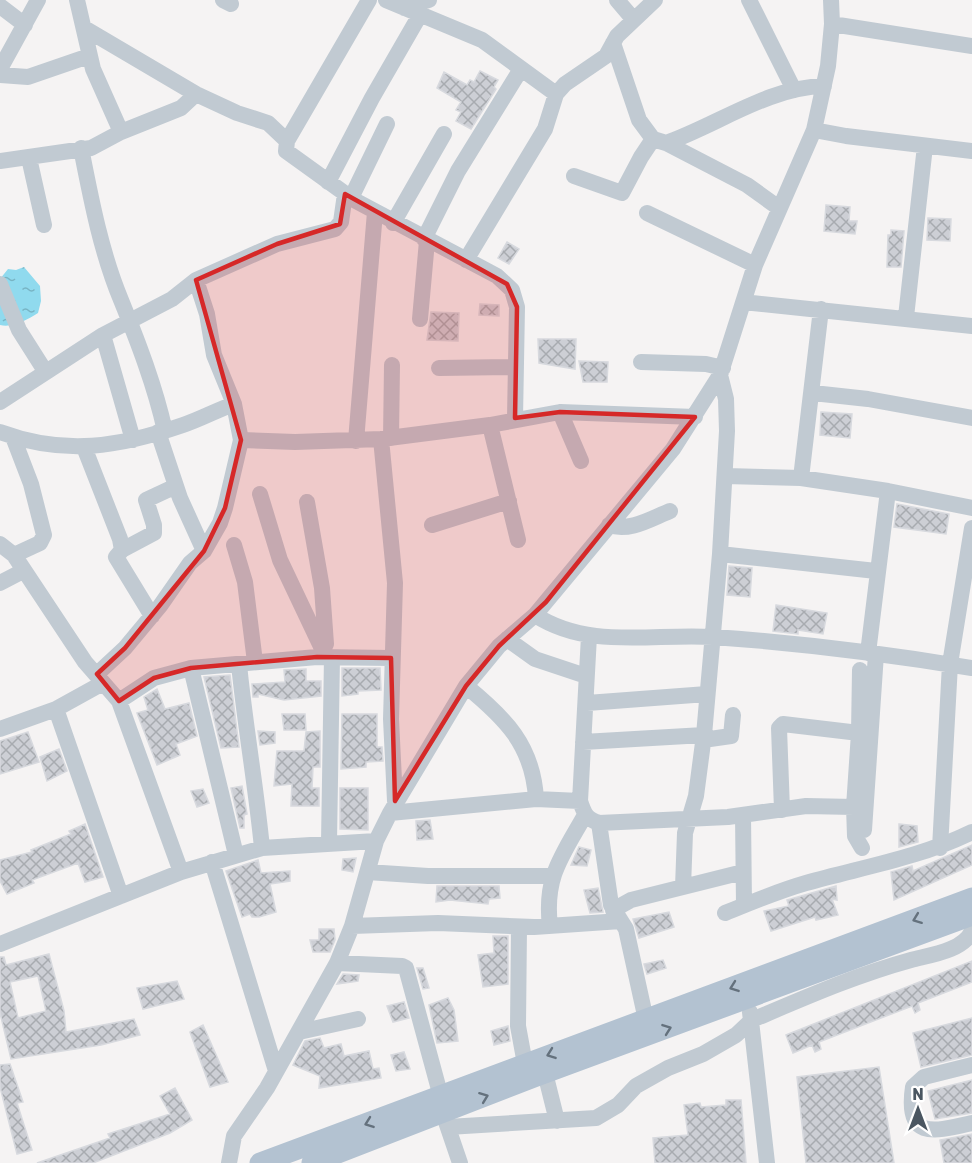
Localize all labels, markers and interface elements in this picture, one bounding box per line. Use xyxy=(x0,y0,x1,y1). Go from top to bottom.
one-way arrow xyxy=(912,911,923,924)
one-way arrow xyxy=(730,979,740,992)
one-way arrow xyxy=(661,1024,672,1037)
one-way arrow xyxy=(547,1047,558,1059)
north arrow xyxy=(888,1079,948,1139)
text: N xyxy=(912,1085,924,1104)
one-way arrow xyxy=(478,1091,489,1104)
one-way arrow xyxy=(364,1116,375,1128)

